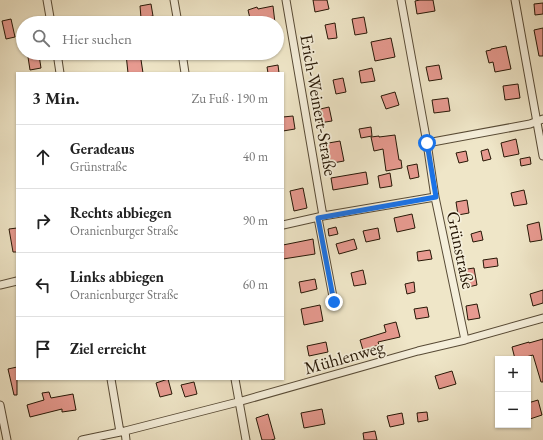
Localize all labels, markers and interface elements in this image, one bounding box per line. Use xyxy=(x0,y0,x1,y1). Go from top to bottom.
search box xyxy=(16,16,284,60)
icon: search xyxy=(30,27,52,49)
text: Hier suchen xyxy=(62,29,132,48)
street label: Erich-Weinert-Straße xyxy=(295,32,343,178)
text: 3 Min. xyxy=(32,87,79,109)
text: Zu Fuß · 190 m xyxy=(191,90,268,107)
route start xyxy=(418,134,436,152)
text: Geradeaus xyxy=(70,139,134,158)
icon: ahead xyxy=(32,146,54,168)
text: 40 m xyxy=(243,148,268,165)
text: Grünstraße xyxy=(70,158,127,175)
text: Rechts abbiegen xyxy=(70,203,172,222)
street label: Grünstraße xyxy=(442,209,480,291)
icon: right xyxy=(32,210,54,232)
text: 90 m xyxy=(243,212,268,229)
text: Oranienburger Straße xyxy=(70,222,178,239)
text: Links abbiegen xyxy=(70,267,164,286)
icon: left xyxy=(32,274,54,296)
text: 60 m xyxy=(243,276,268,293)
text: Oranienburger Straße xyxy=(70,286,178,303)
route end xyxy=(325,293,343,311)
street label: Mühlenweg xyxy=(301,335,387,379)
icon: arrive xyxy=(32,338,54,360)
text: Ziel erreicht xyxy=(70,339,146,358)
map controls xyxy=(495,356,531,428)
button: + xyxy=(495,356,531,392)
button: − xyxy=(495,392,531,428)

